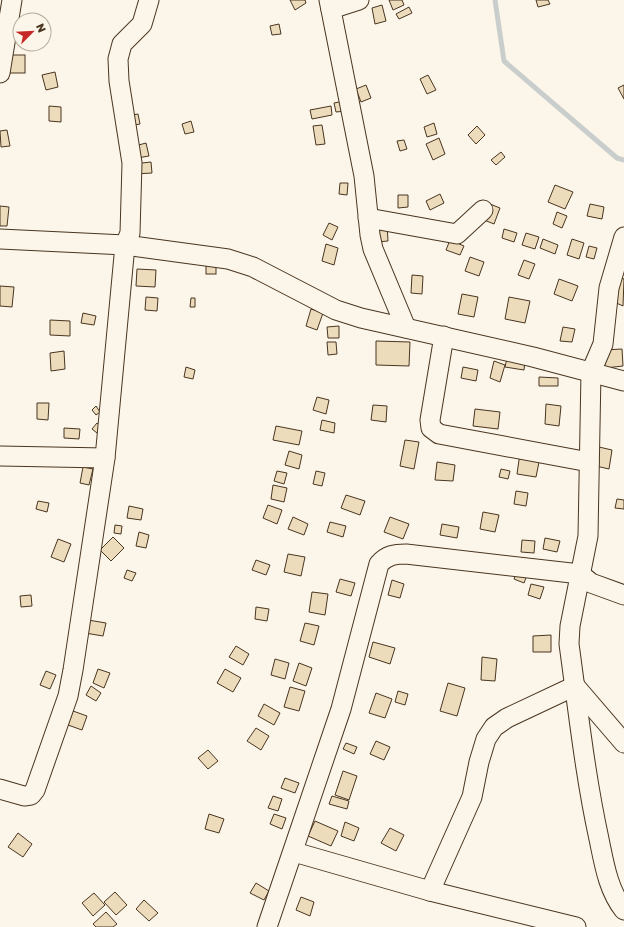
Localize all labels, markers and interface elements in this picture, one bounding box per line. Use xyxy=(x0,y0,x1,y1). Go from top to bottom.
north arrow xyxy=(12,12,52,52)
text: N xyxy=(34,21,49,34)

